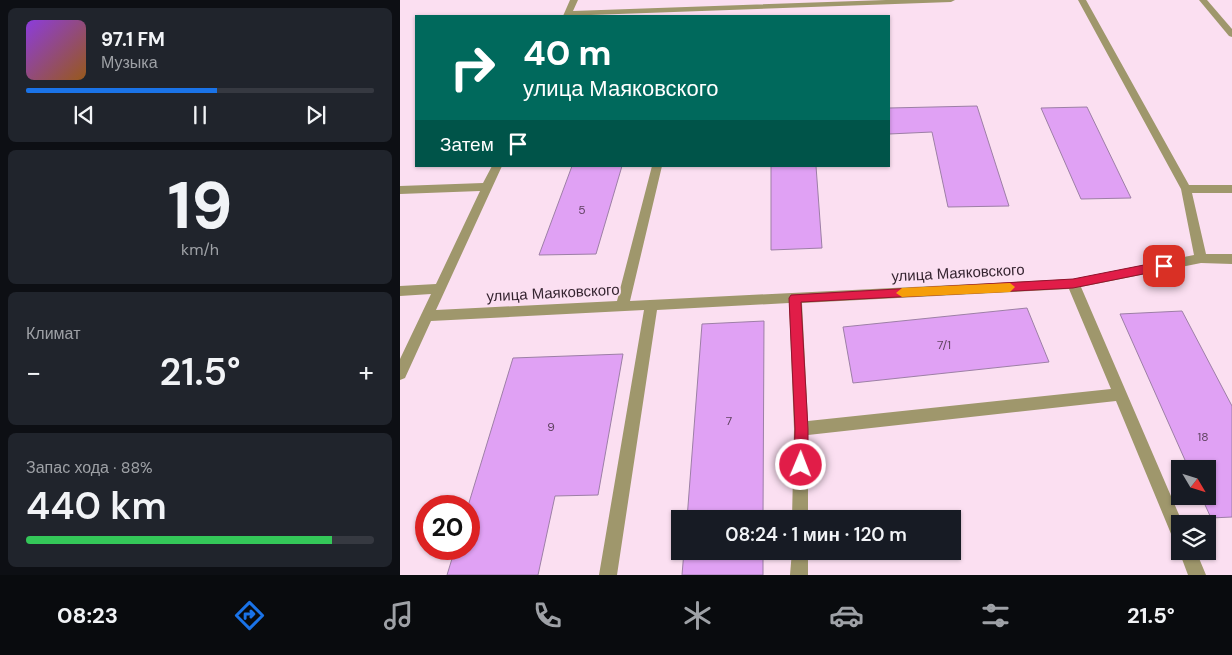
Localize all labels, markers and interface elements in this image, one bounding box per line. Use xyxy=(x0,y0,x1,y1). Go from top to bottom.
text: 97.1 FM xyxy=(101,27,165,52)
text: 40 m xyxy=(523,30,612,76)
icon: right xyxy=(440,35,505,100)
text: Музыка xyxy=(101,52,158,73)
text: улица Маяковского xyxy=(523,74,718,103)
icon: previous xyxy=(70,101,98,129)
icon: pause xyxy=(186,101,214,129)
icon: next xyxy=(302,101,330,129)
icon: arrive xyxy=(504,130,532,158)
text: Затем xyxy=(440,132,494,157)
text: 19 xyxy=(168,164,232,248)
house number: 5 xyxy=(578,202,586,218)
text: km/h xyxy=(181,239,219,260)
pin xyxy=(1143,245,1185,287)
icon: arrive xyxy=(1150,252,1178,280)
street label: улица Маяковского xyxy=(891,260,1025,286)
street label: улица Маяковского xyxy=(486,280,620,306)
text: Климат xyxy=(26,323,80,344)
house number: 7/1 xyxy=(937,337,951,353)
text: 21.5° xyxy=(159,347,241,397)
text: − xyxy=(26,354,41,391)
text: + xyxy=(359,354,374,391)
house number: 7 xyxy=(726,413,732,429)
house number: 9 xyxy=(547,419,555,435)
house number: 18 xyxy=(1197,429,1209,445)
position arrow xyxy=(774,438,826,490)
text: Запас хода · 88% xyxy=(26,457,153,478)
north arrow xyxy=(1171,460,1216,505)
map controls xyxy=(1171,460,1216,560)
text: 440 km xyxy=(26,481,167,531)
speed limit sign: 20 xyxy=(415,495,480,560)
button: layers xyxy=(1171,515,1216,560)
text: 08:24 · 1 мин · 120 m xyxy=(725,522,907,547)
icon: directions xyxy=(232,598,267,633)
icon: music xyxy=(381,598,416,633)
icon: phone xyxy=(530,598,565,633)
icon: climate xyxy=(680,598,715,633)
icon: car xyxy=(829,598,864,633)
icon: filters xyxy=(978,598,1013,633)
text: 08:23 xyxy=(57,601,118,630)
text: 21.5° xyxy=(1127,601,1175,630)

